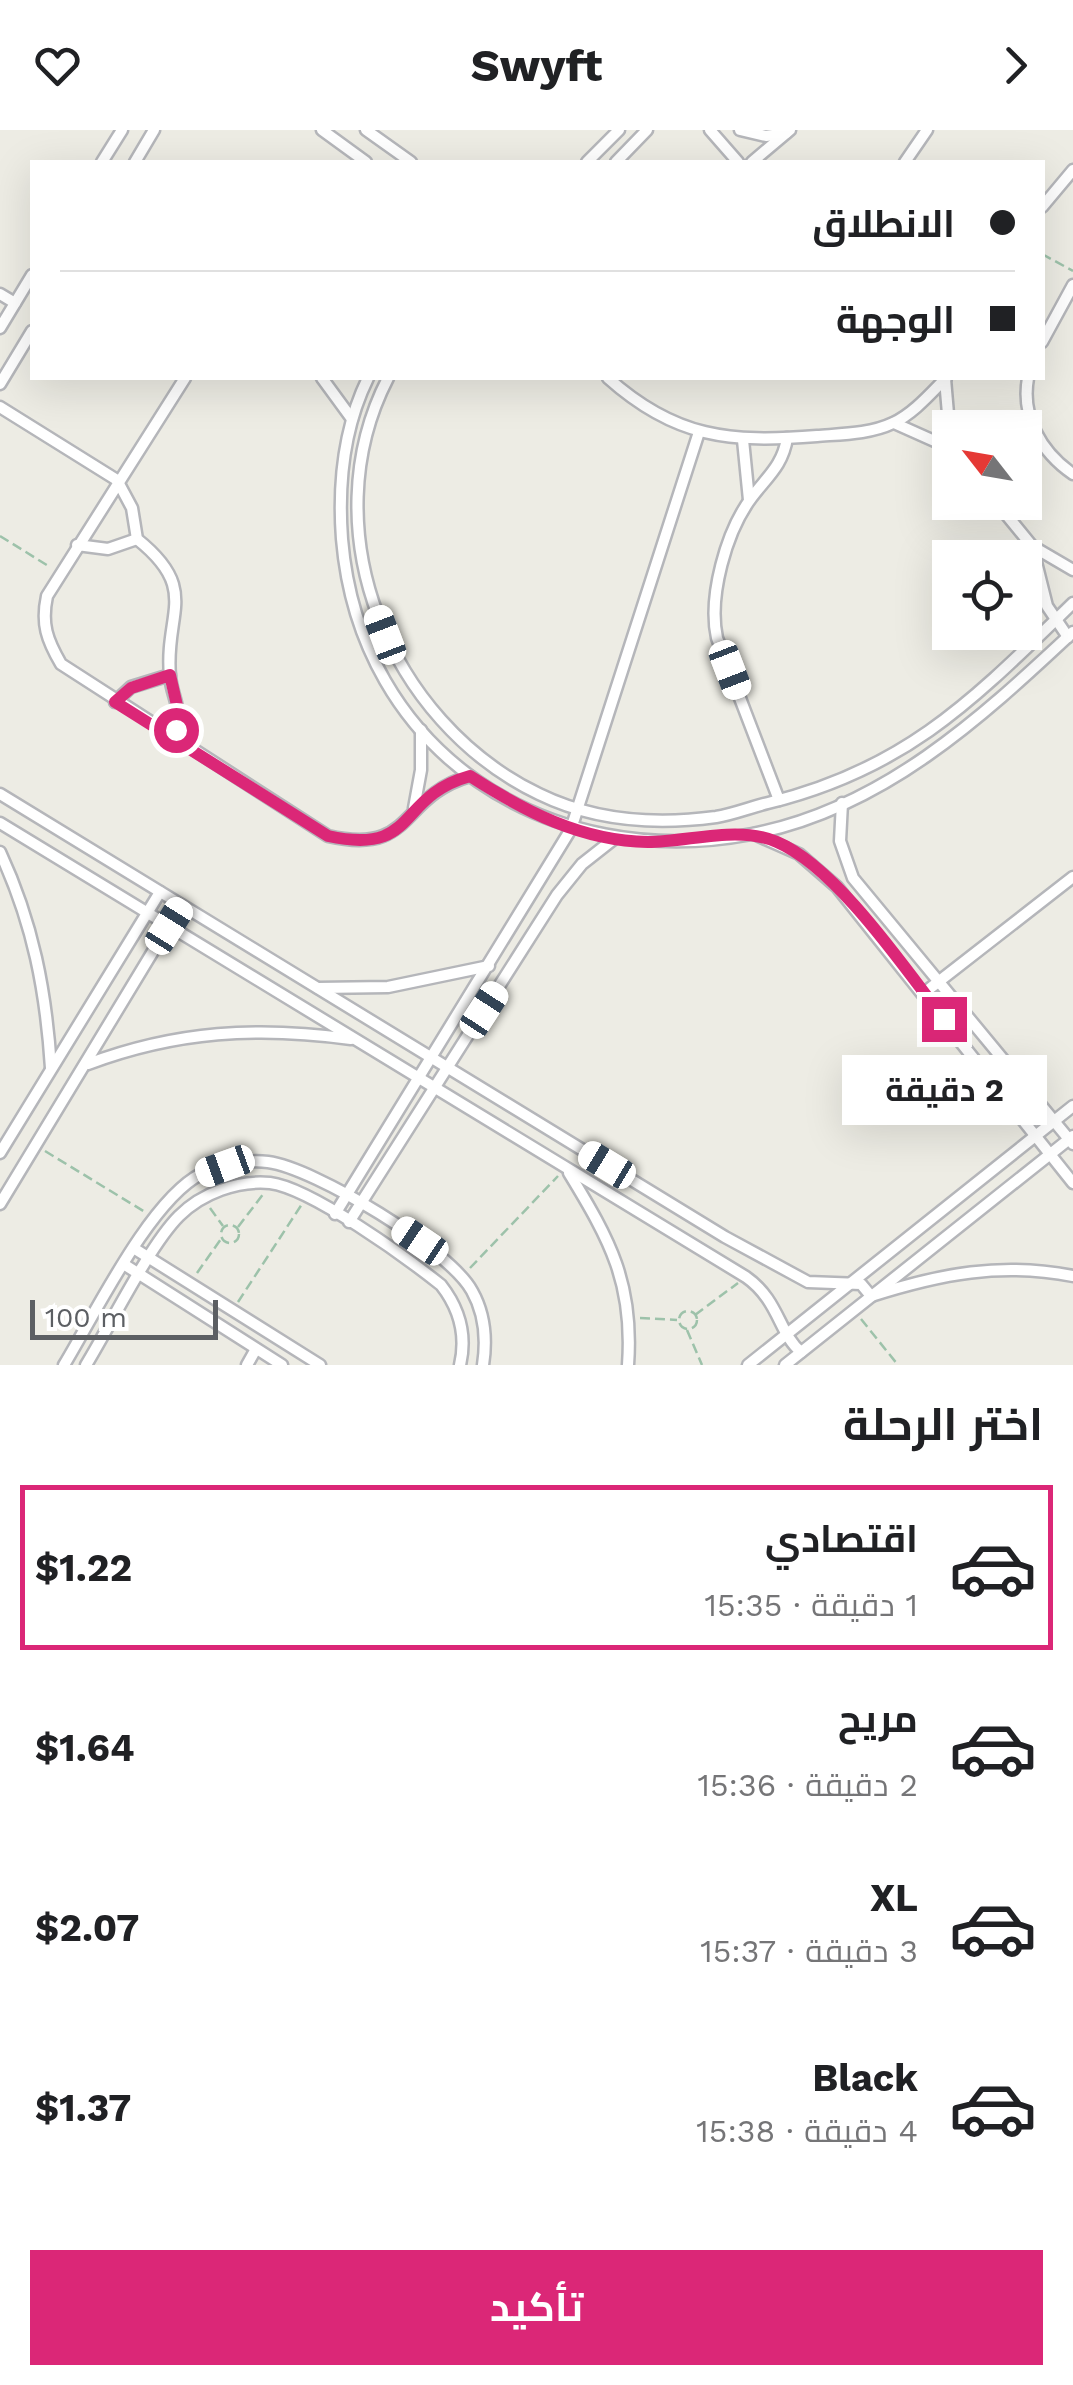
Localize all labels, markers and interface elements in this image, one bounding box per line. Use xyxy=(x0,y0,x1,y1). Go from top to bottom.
icon: heart xyxy=(30,38,85,93)
icon: forward xyxy=(988,38,1043,93)
text: Swyft xyxy=(471,39,602,92)
text: الانطلاق xyxy=(812,202,955,246)
text: الوجهة xyxy=(836,298,955,342)
north arrow xyxy=(932,410,1042,520)
map controls xyxy=(932,410,1042,650)
button: locate xyxy=(932,540,1042,650)
car xyxy=(360,602,410,668)
car xyxy=(705,637,755,703)
route start xyxy=(154,708,199,753)
car xyxy=(140,893,198,959)
car xyxy=(455,977,513,1043)
route end xyxy=(922,997,967,1042)
callout: 2 دقيقة xyxy=(842,1054,1046,1124)
text: 2 دقيقة xyxy=(885,1071,1004,1109)
car xyxy=(574,1137,640,1193)
car xyxy=(192,1142,258,1190)
car xyxy=(387,1212,453,1270)
scale bar xyxy=(30,1295,218,1340)
text: 100 m xyxy=(45,1301,127,1334)
text: اختر الرحلة xyxy=(843,1398,1043,1451)
text: اقتصادي xyxy=(765,1517,918,1561)
icon: car xyxy=(948,1523,1038,1613)
text: $1.22 xyxy=(35,1546,132,1590)
text: 1 دقيقة · 15:35 xyxy=(704,1586,918,1624)
text: مريح xyxy=(838,1697,918,1741)
icon: car xyxy=(948,1703,1038,1793)
text: $1.64 xyxy=(35,1726,134,1770)
text: 2 دقيقة · 15:36 xyxy=(697,1766,918,1804)
text: XL xyxy=(870,1876,918,1920)
icon: car xyxy=(948,1883,1038,1973)
text: $2.07 xyxy=(35,1906,139,1950)
text: 3 دقيقة · 15:37 xyxy=(700,1932,918,1970)
text: Black xyxy=(812,2056,918,2100)
icon: car xyxy=(948,2063,1038,2153)
text: $1.37 xyxy=(35,2086,131,2130)
text: 4 دقيقة · 15:38 xyxy=(696,2112,918,2150)
button: تأكيد xyxy=(30,2250,1043,2365)

